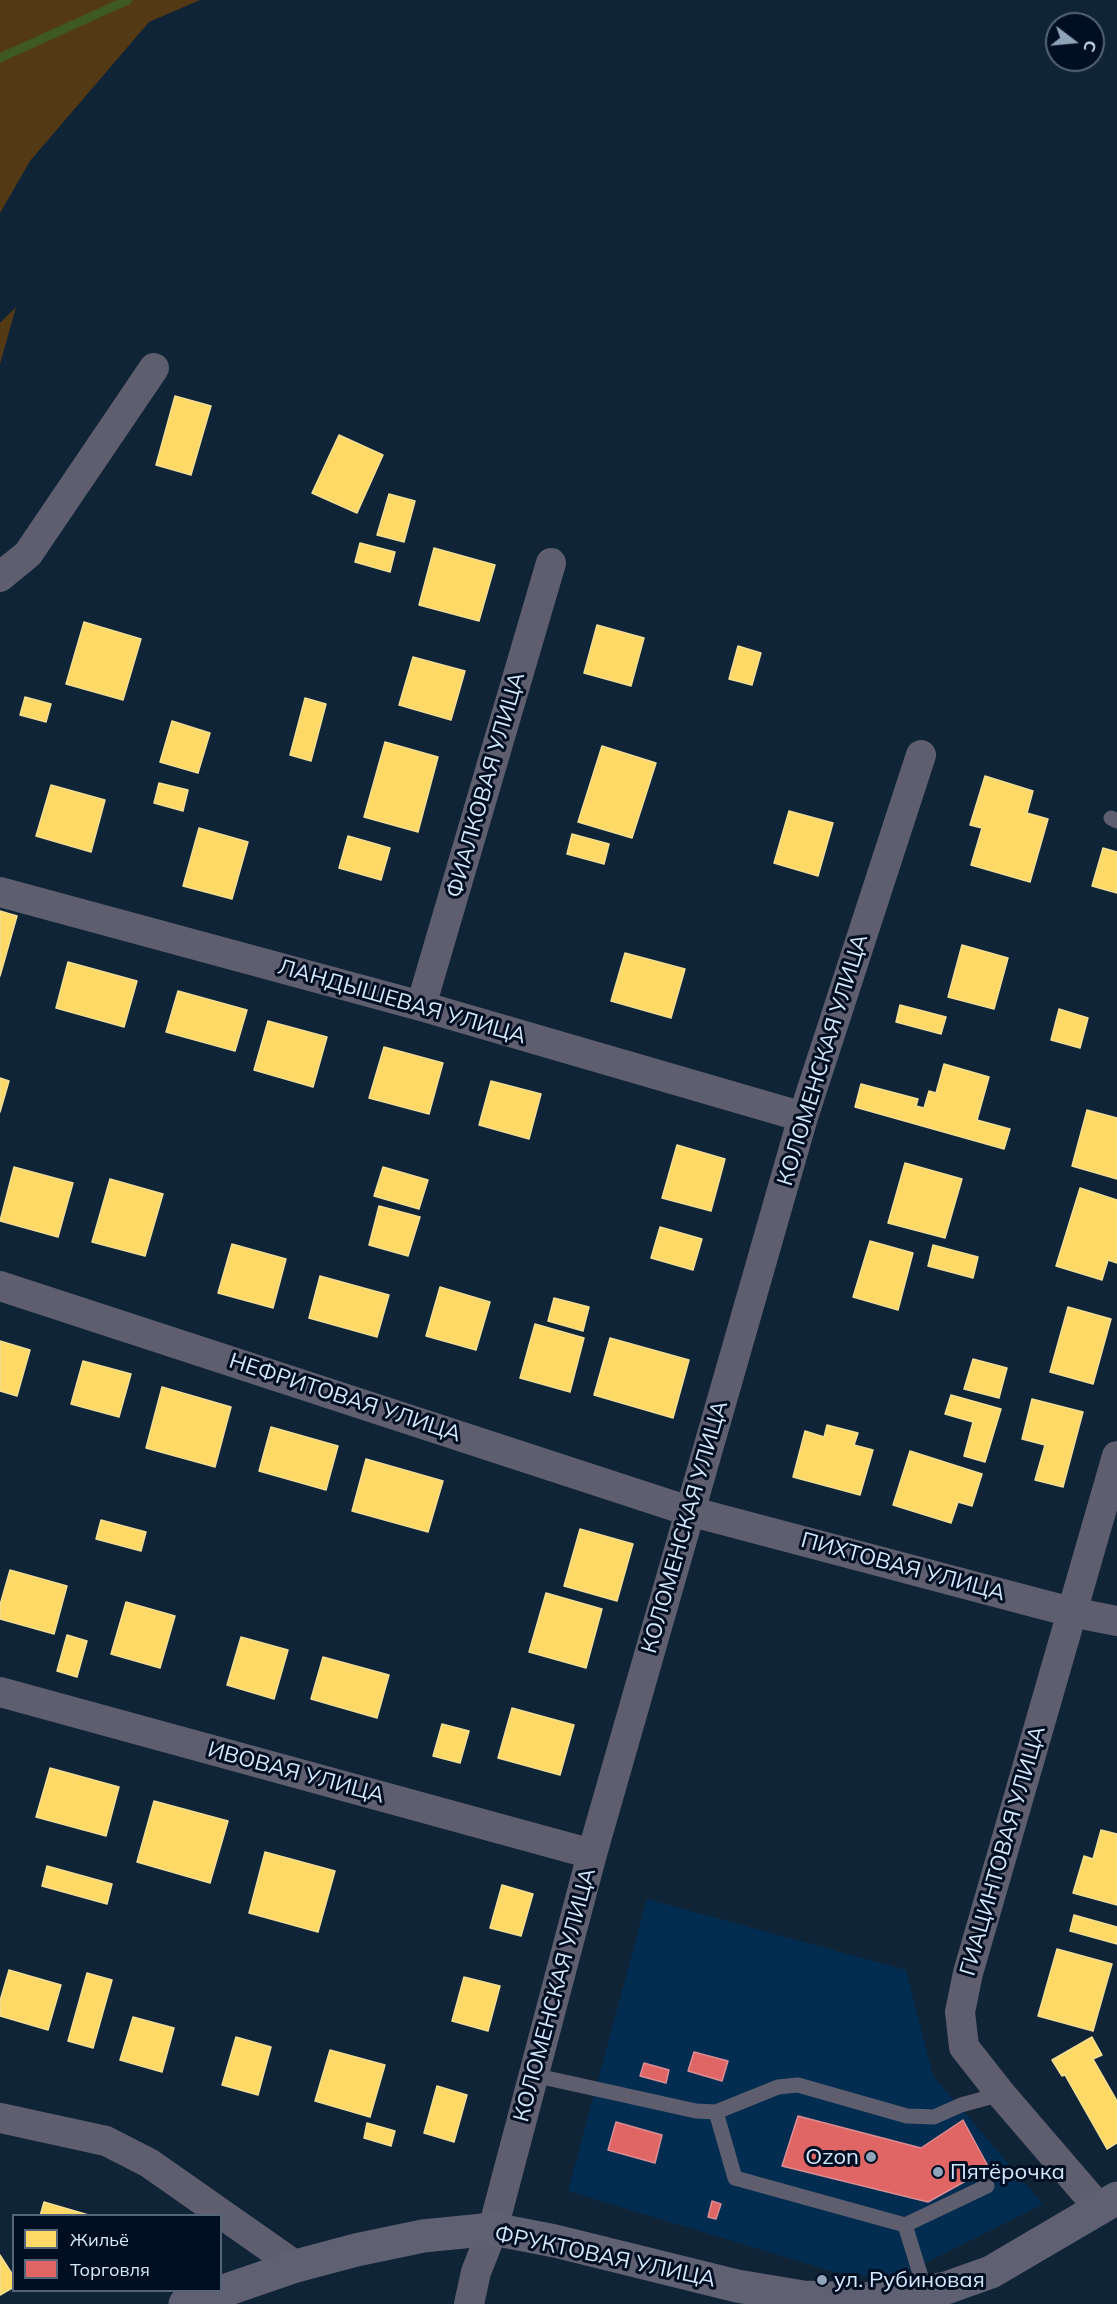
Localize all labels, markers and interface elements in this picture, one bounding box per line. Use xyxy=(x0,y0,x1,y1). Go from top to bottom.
north arrow xyxy=(1045,12,1105,72)
text: С xyxy=(1079,38,1102,54)
street label: ФИАЛКОВАЯ УЛИЦА xyxy=(441,669,531,901)
street label: КОЛОМЕНСКАЯ УЛИЦА xyxy=(772,931,874,1189)
street label: ЛАНДЫШЕВАЯ УЛИЦА xyxy=(275,954,529,1050)
street label: НЕФРИТОВАЯ УЛИЦА xyxy=(226,1348,464,1448)
street label: КОЛОМЕНСКАЯ УЛИЦА xyxy=(636,1398,734,1656)
street label: ПИХТОВАЯ УЛИЦА xyxy=(798,1527,1008,1607)
street label: ГИАЦИНТОВАЯ УЛИЦА xyxy=(955,1723,1051,1979)
street label: ИВОВАЯ УЛИЦА xyxy=(205,1737,387,1809)
street label: КОЛОМЕНСКАЯ УЛИЦА xyxy=(508,1865,602,2125)
place label: Ozon xyxy=(805,2144,859,2170)
marker: Ozon xyxy=(864,2150,878,2164)
place label: Пятёрочка xyxy=(950,2159,1065,2185)
marker: Пятёрочка xyxy=(931,2165,945,2179)
legend xyxy=(12,2214,222,2292)
street label: ФРУКТОВАЯ УЛИЦА xyxy=(492,2221,718,2293)
text: Жильё xyxy=(70,2228,129,2251)
text: Торговля xyxy=(70,2258,150,2281)
place label: ул. Рубиновая xyxy=(834,2267,985,2293)
marker: ул. Рубиновая xyxy=(815,2273,829,2287)

